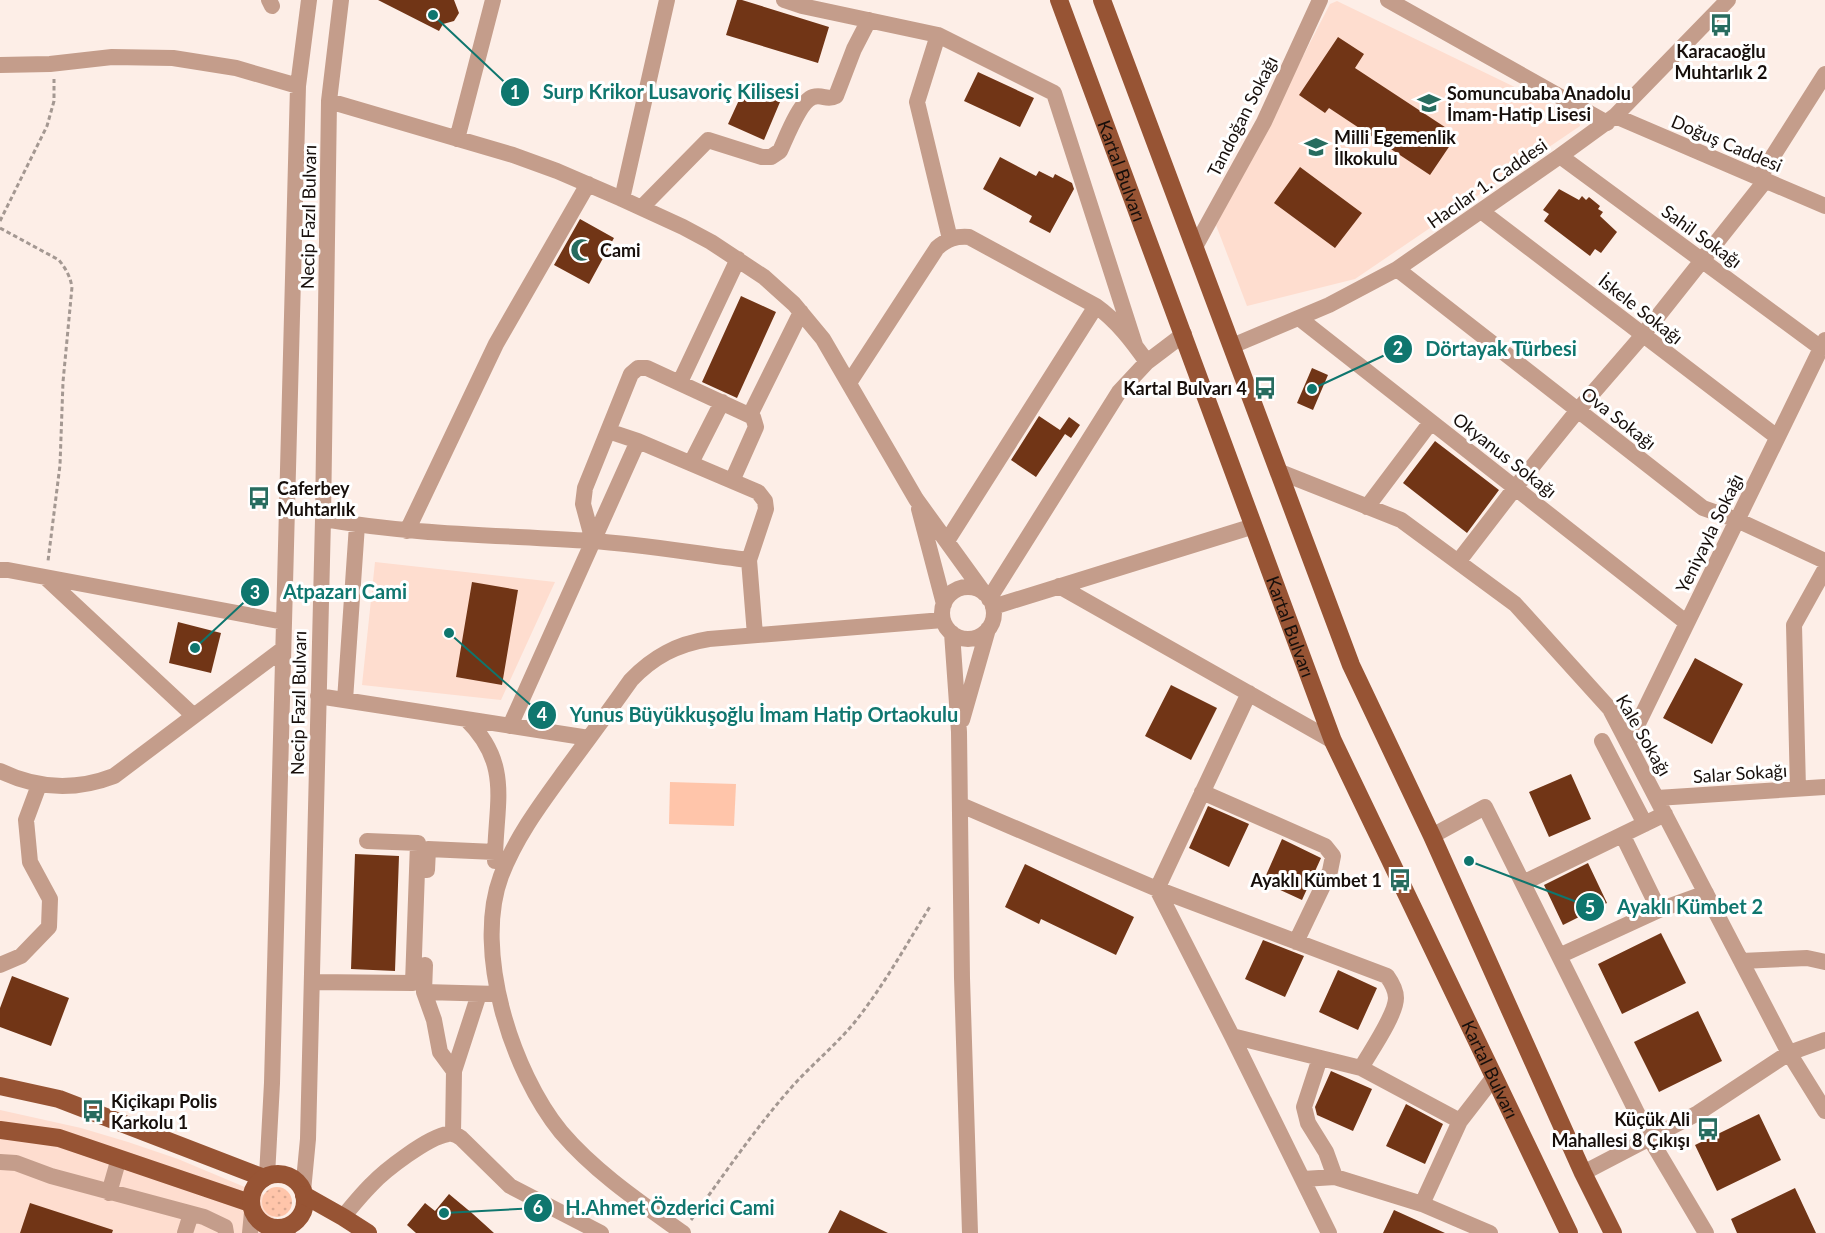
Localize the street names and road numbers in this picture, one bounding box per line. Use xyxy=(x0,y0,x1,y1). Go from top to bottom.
street label: Tandoğan Sokağı xyxy=(1202,52,1282,180)
street label: Doğuş Caddesi xyxy=(1668,110,1786,176)
street label: Kartal Bulvarı xyxy=(1093,117,1151,224)
street label: Hacılar 1. Caddesi xyxy=(1423,133,1551,233)
street label: Necip Fazıl Bulvarı xyxy=(296,145,320,289)
street label: Sahil Sokağı xyxy=(1658,200,1746,272)
street label: İskele Sokağı xyxy=(1595,269,1687,349)
street label: Ova Sokağı xyxy=(1577,382,1661,454)
street label: Okyanus Sokağı xyxy=(1449,408,1561,502)
street label: Yeniyayla Sokağı xyxy=(1671,470,1747,596)
street label: Kartal Bulvarı xyxy=(1262,573,1319,680)
street label: Necip Fazıl Bulvarı xyxy=(286,631,310,775)
street label: Kale Sokağı xyxy=(1612,690,1676,780)
street label: Salar Sokağı xyxy=(1692,759,1788,787)
street label: Kartal Bulvarı xyxy=(1457,1016,1523,1122)

